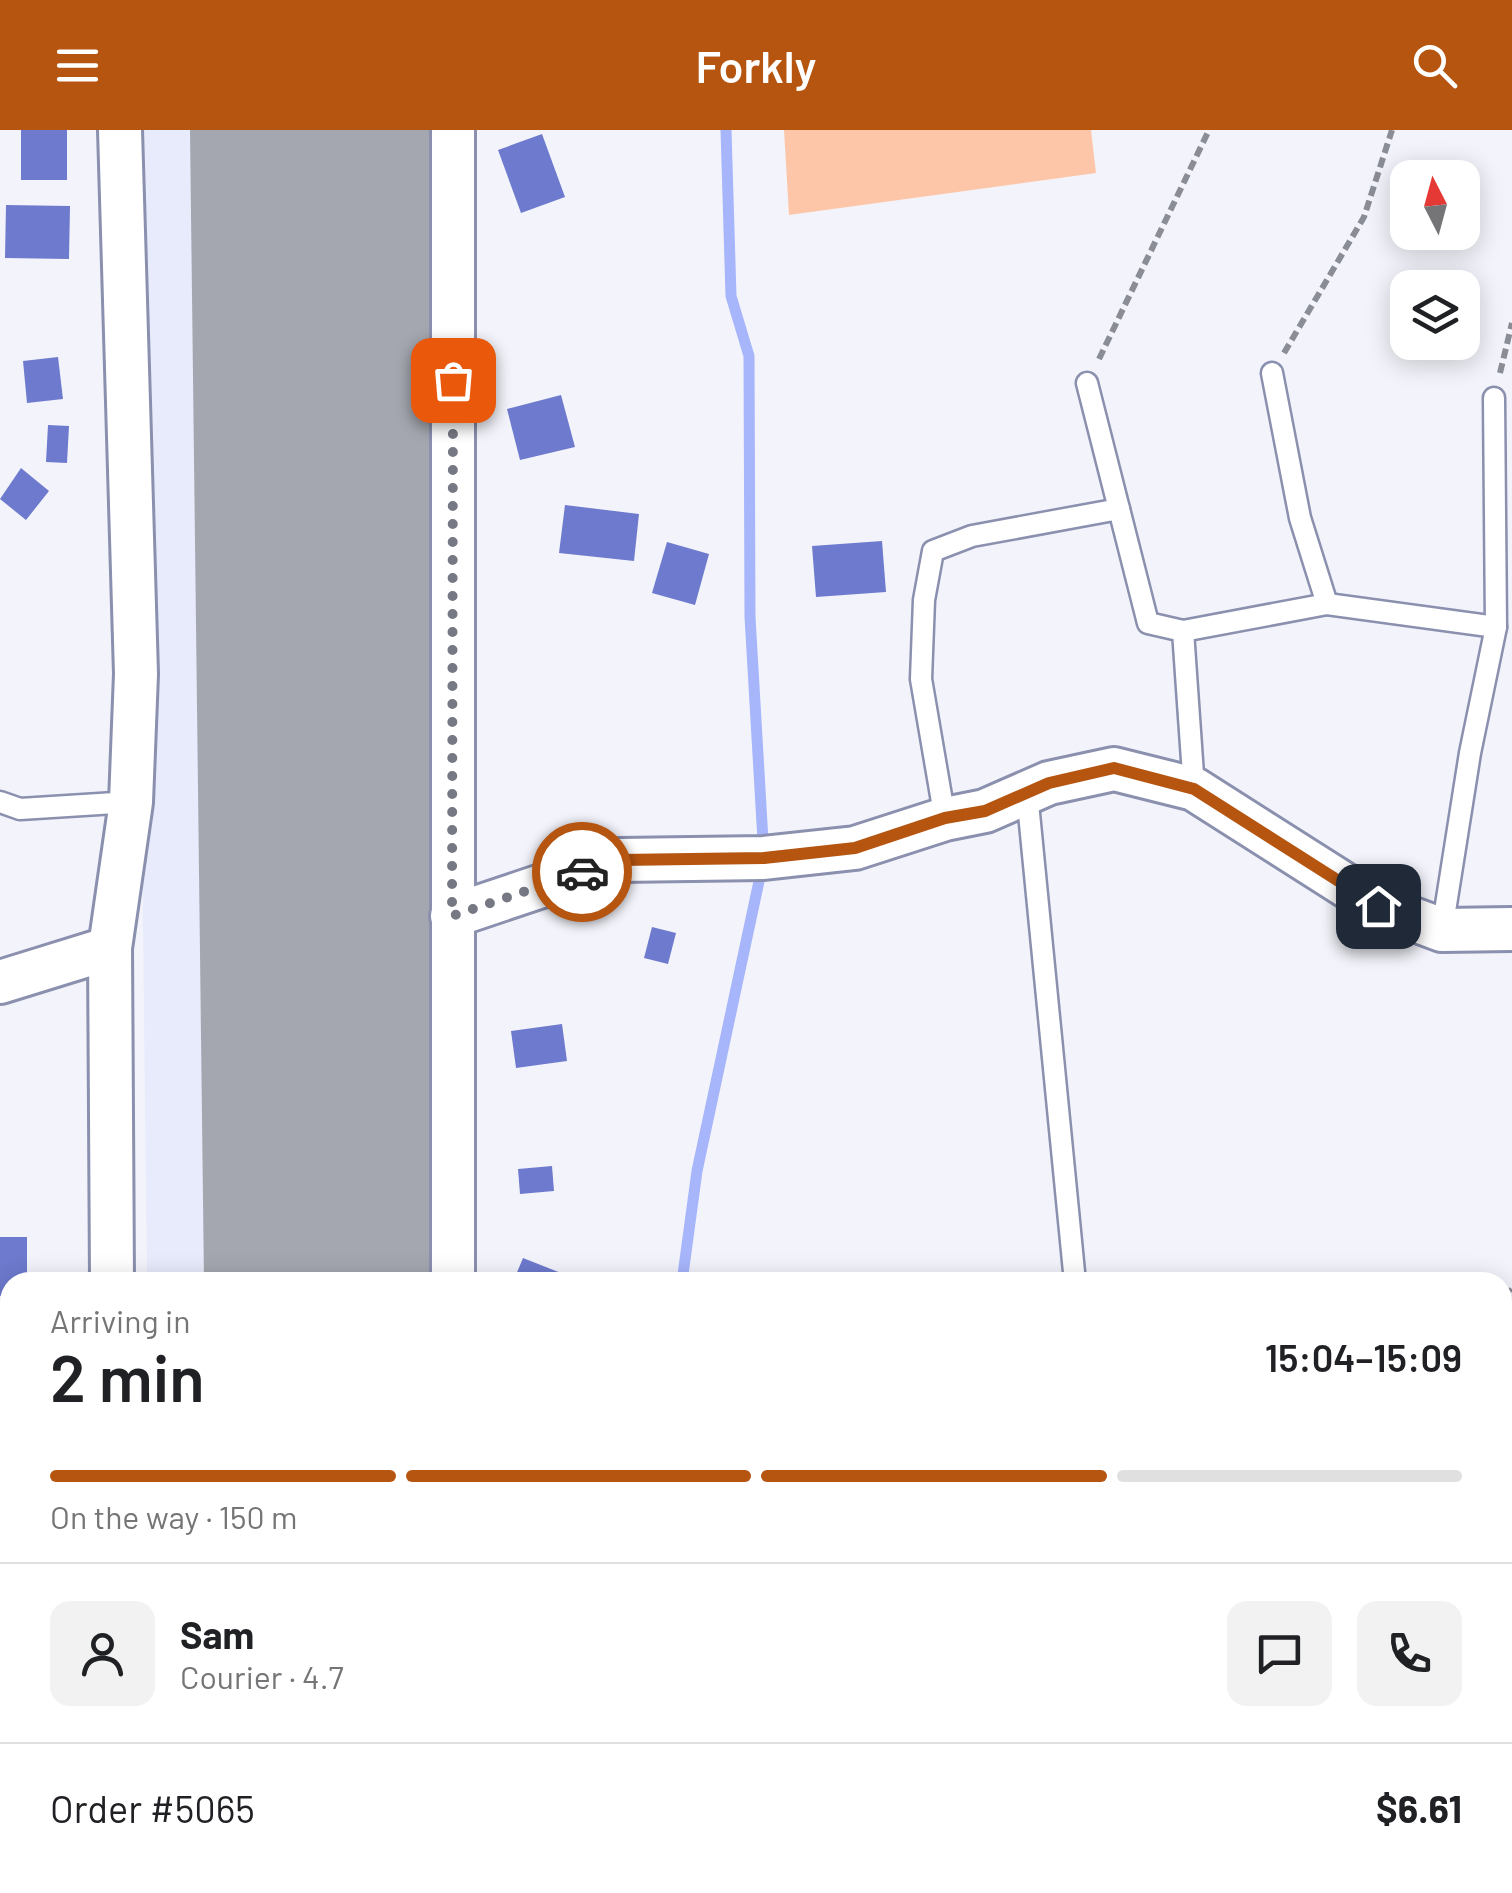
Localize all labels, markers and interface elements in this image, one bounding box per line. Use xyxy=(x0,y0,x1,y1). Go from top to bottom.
icon: menu xyxy=(50,38,105,93)
text: Forkly xyxy=(695,38,817,92)
icon: search xyxy=(1407,38,1462,93)
north arrow xyxy=(1390,160,1480,250)
map controls xyxy=(1390,160,1480,360)
button: layers xyxy=(1390,270,1480,360)
pin xyxy=(411,338,496,423)
icon: bag xyxy=(426,353,481,408)
courier xyxy=(532,822,632,922)
icon: car xyxy=(555,845,610,900)
pin xyxy=(1336,864,1421,949)
icon: home xyxy=(1351,879,1406,934)
text: Arriving in xyxy=(50,1301,190,1339)
text: 15:04–15:09 xyxy=(1265,1334,1462,1380)
text: 2 min xyxy=(50,1337,205,1415)
text: On the way · 150 m xyxy=(50,1497,297,1535)
button: person xyxy=(50,1601,155,1706)
button: chat xyxy=(1227,1601,1332,1706)
button: phone xyxy=(1357,1601,1462,1706)
text: Sam xyxy=(180,1611,254,1657)
text: Courier · 4.7 xyxy=(180,1657,344,1695)
text: Order #5065 xyxy=(50,1785,255,1831)
text: $6.61 xyxy=(1376,1785,1462,1831)

